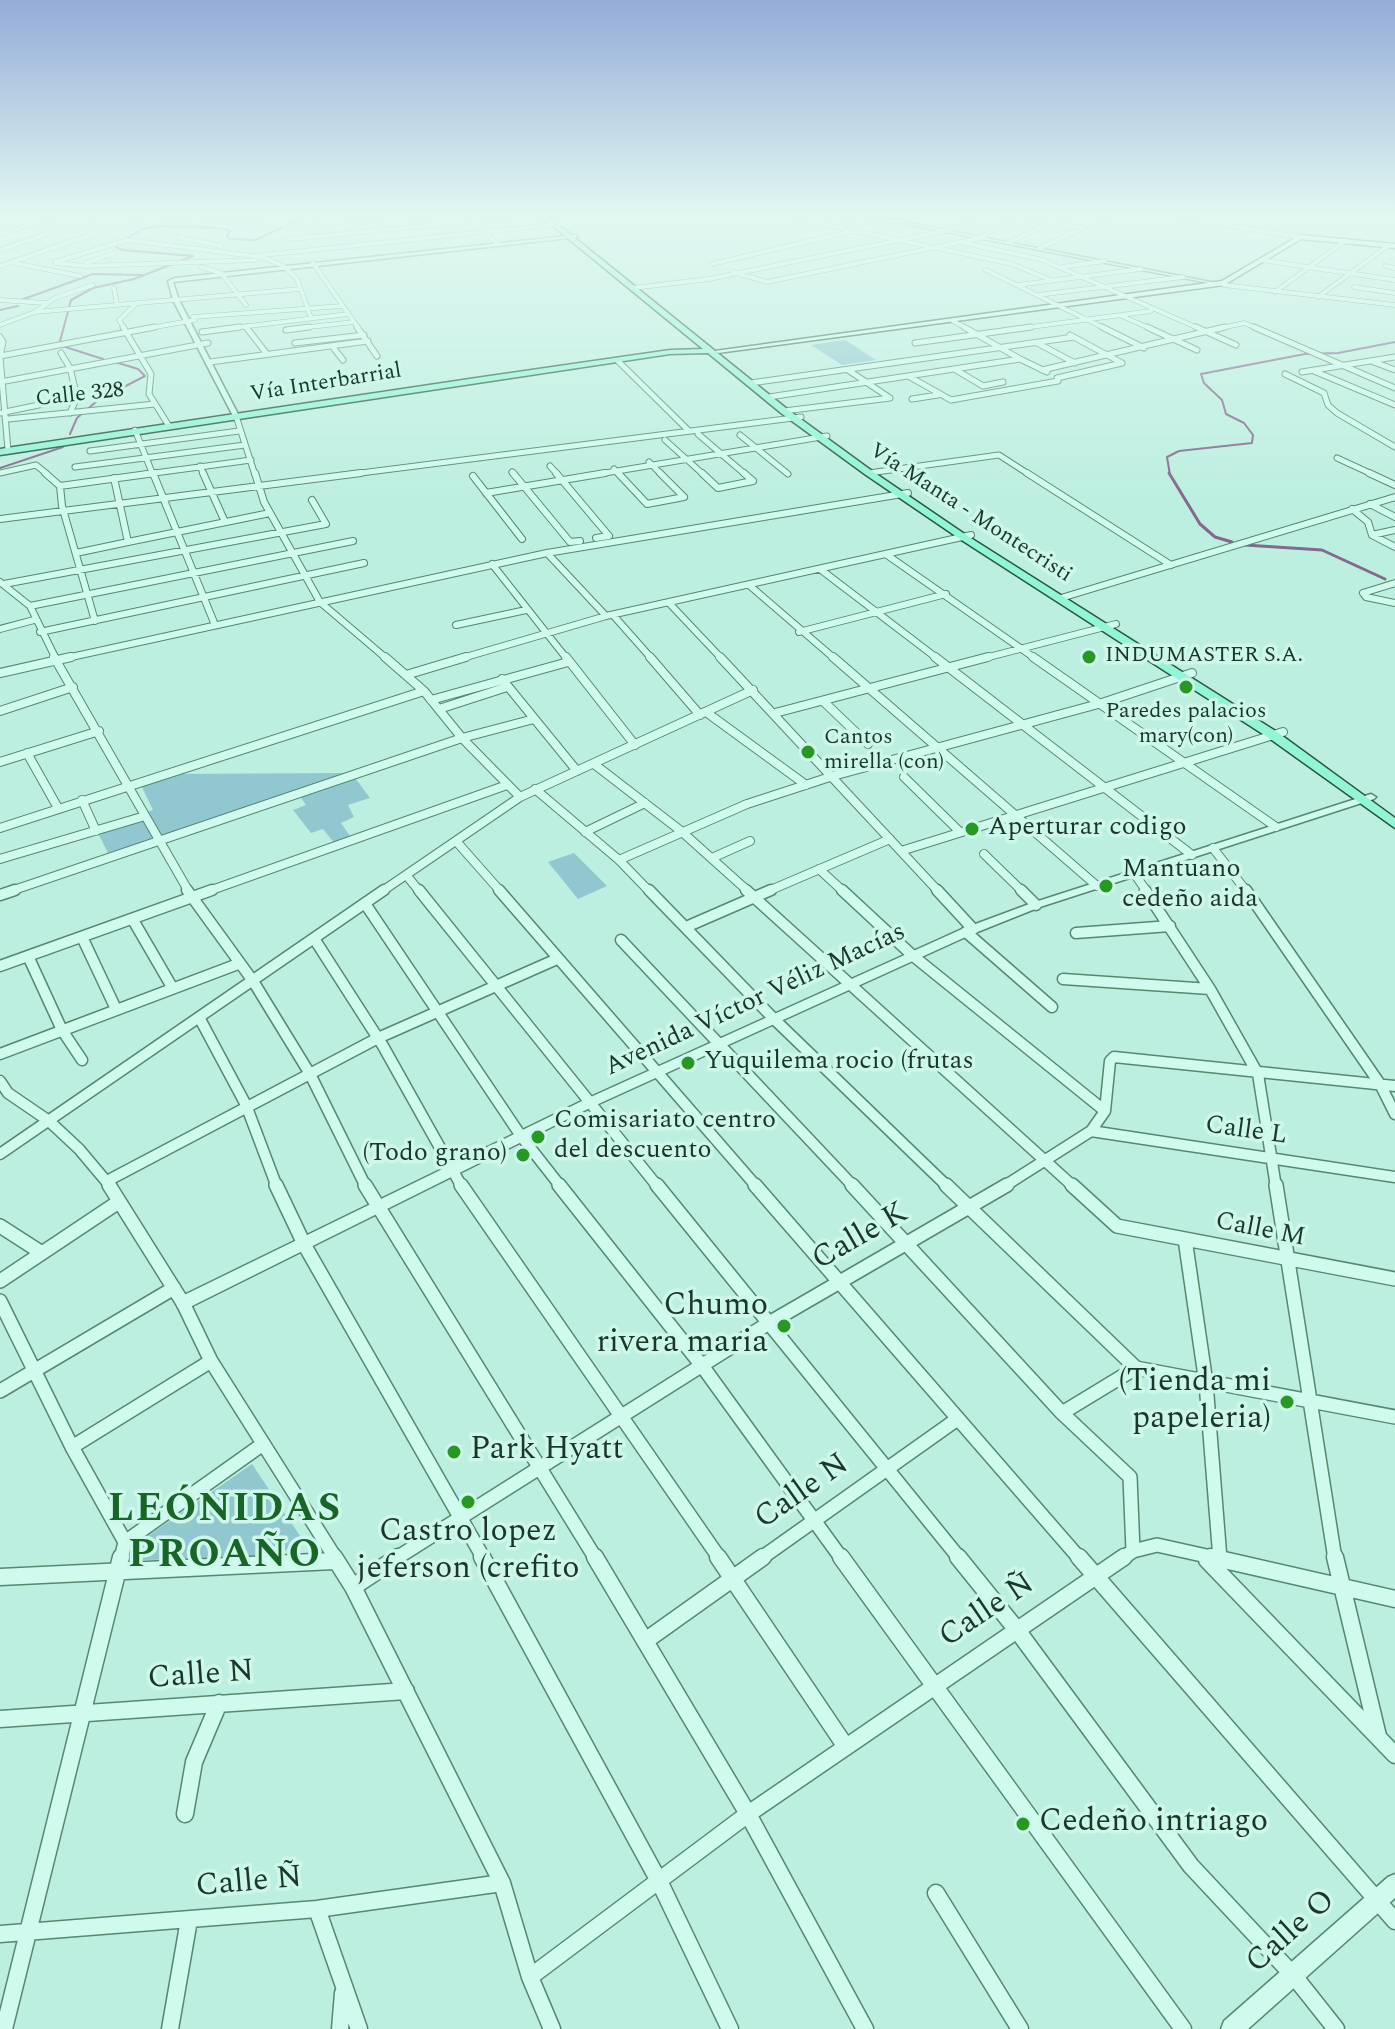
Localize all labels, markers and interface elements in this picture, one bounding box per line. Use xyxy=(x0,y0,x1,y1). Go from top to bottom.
street label: Vía Interbarrial xyxy=(249,359,403,409)
street label: Calle 328 xyxy=(35,378,125,414)
street label: Vía Manta - Montecristi xyxy=(864,439,1076,589)
place label: INDUMASTER S.A. xyxy=(1105,644,1303,670)
marker: INDUMASTER S.A. xyxy=(1080,648,1098,666)
marker: Paredes palacios mary(con) xyxy=(1177,678,1195,696)
place label: Paredes palacios mary(con) xyxy=(1106,700,1266,752)
place label: Cantos mirella (con) xyxy=(824,726,944,778)
marker: Cantos mirella (con) xyxy=(799,743,817,761)
place label: Aperturar codigo xyxy=(988,813,1186,845)
marker: Aperturar codigo xyxy=(963,820,981,838)
place label: Mantuano cedeño aida xyxy=(1122,855,1258,916)
marker: Mantuano cedeño aida xyxy=(1097,877,1115,895)
street label: Avenida Víctor Véliz Macías xyxy=(601,918,911,1084)
place label: Yuquilema rocio (frutas xyxy=(704,1047,974,1079)
marker: Yuquilema rocio (frutas xyxy=(679,1054,697,1072)
place label: Comisariato centro del descuento xyxy=(554,1106,776,1168)
street label: Calle L xyxy=(1203,1111,1289,1153)
marker: Comisariato centro del descuento xyxy=(529,1128,547,1146)
place label: (Todo grano) xyxy=(362,1139,507,1171)
marker: (Todo grano) xyxy=(514,1146,532,1164)
street label: Calle K xyxy=(806,1195,916,1281)
street label: Calle M xyxy=(1212,1207,1308,1255)
place label: Chumo rivera maria xyxy=(596,1289,768,1364)
marker: Chumo rivera maria xyxy=(775,1317,793,1335)
place label: (Tienda mi papeleria) xyxy=(1118,1365,1271,1440)
marker: (Tienda mi papeleria) xyxy=(1278,1393,1296,1411)
place label: Park Hyatt xyxy=(470,1433,624,1471)
marker: Park Hyatt xyxy=(445,1443,463,1461)
street label: Calle N xyxy=(748,1447,858,1539)
district label: LEÓNIDAS PROAÑO xyxy=(108,1488,342,1582)
marker: Castro lopez jeferson (crefito xyxy=(459,1493,477,1511)
place label: Castro lopez jeferson (crefito xyxy=(356,1515,580,1590)
street label: Calle Ñ xyxy=(933,1566,1043,1658)
street label: Calle N xyxy=(146,1654,256,1700)
place label: Cedeño intriago xyxy=(1039,1805,1268,1843)
marker: Cedeño intriago xyxy=(1014,1815,1032,1833)
street label: Calle Ñ xyxy=(194,1860,304,1908)
street label: Calle O xyxy=(1239,1883,1345,1983)

